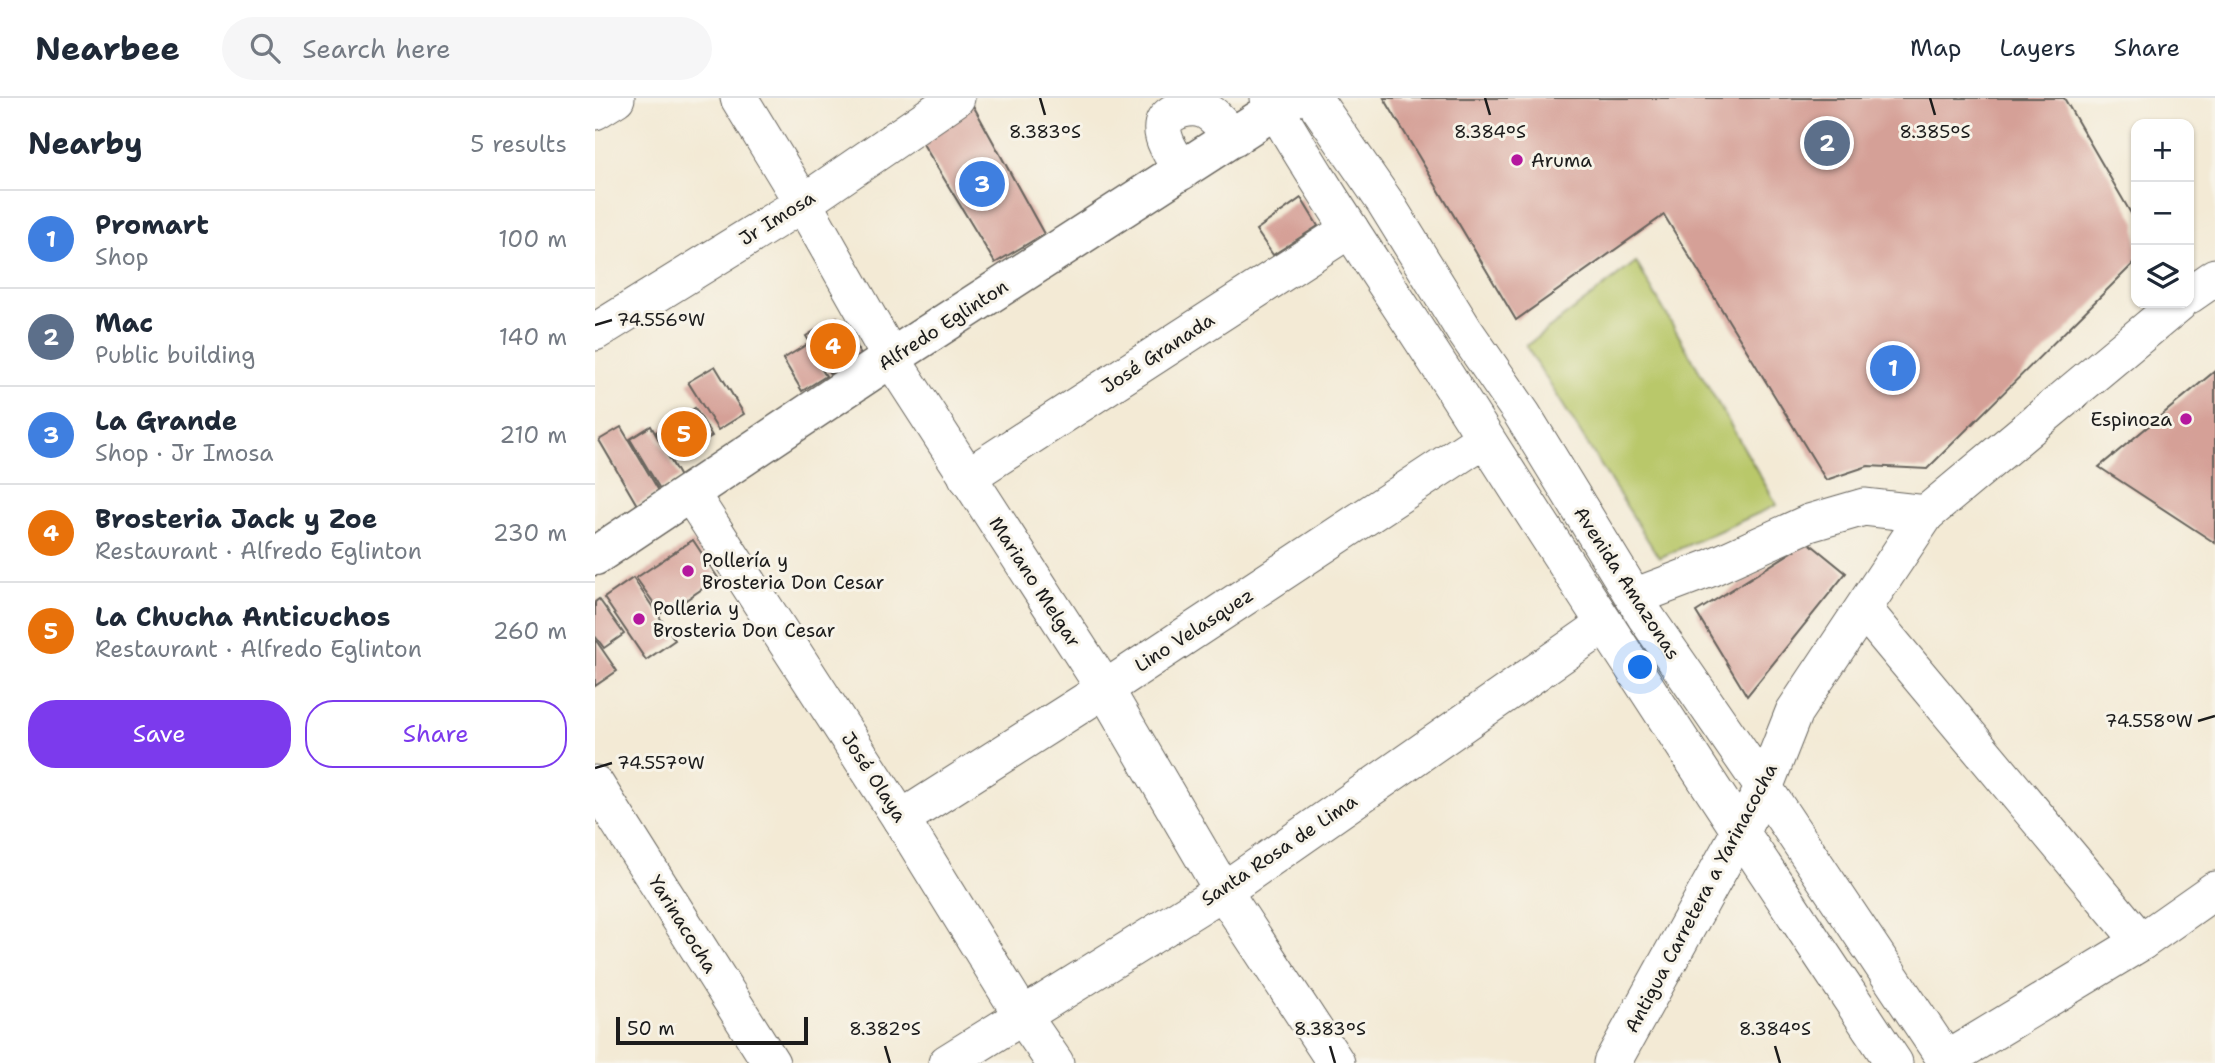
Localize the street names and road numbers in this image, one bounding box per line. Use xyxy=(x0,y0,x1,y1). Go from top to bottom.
street label: Jr Imosa xyxy=(734,185,820,251)
street label: Alfredo Eglinton xyxy=(873,274,1013,376)
street label: José Granada xyxy=(1097,307,1219,399)
street label: Avenida Amazonas xyxy=(1568,502,1686,664)
street label: Mariano Melgar xyxy=(983,512,1087,652)
street label: Lino Velasquez xyxy=(1130,582,1258,678)
street label: José Olaya xyxy=(836,727,913,827)
street label: Antigua Carretera a Yarinacocha xyxy=(1619,759,1783,1037)
street label: Santa Rosa de Lima xyxy=(1196,788,1362,912)
street label: Yarinacocha xyxy=(643,870,723,978)

